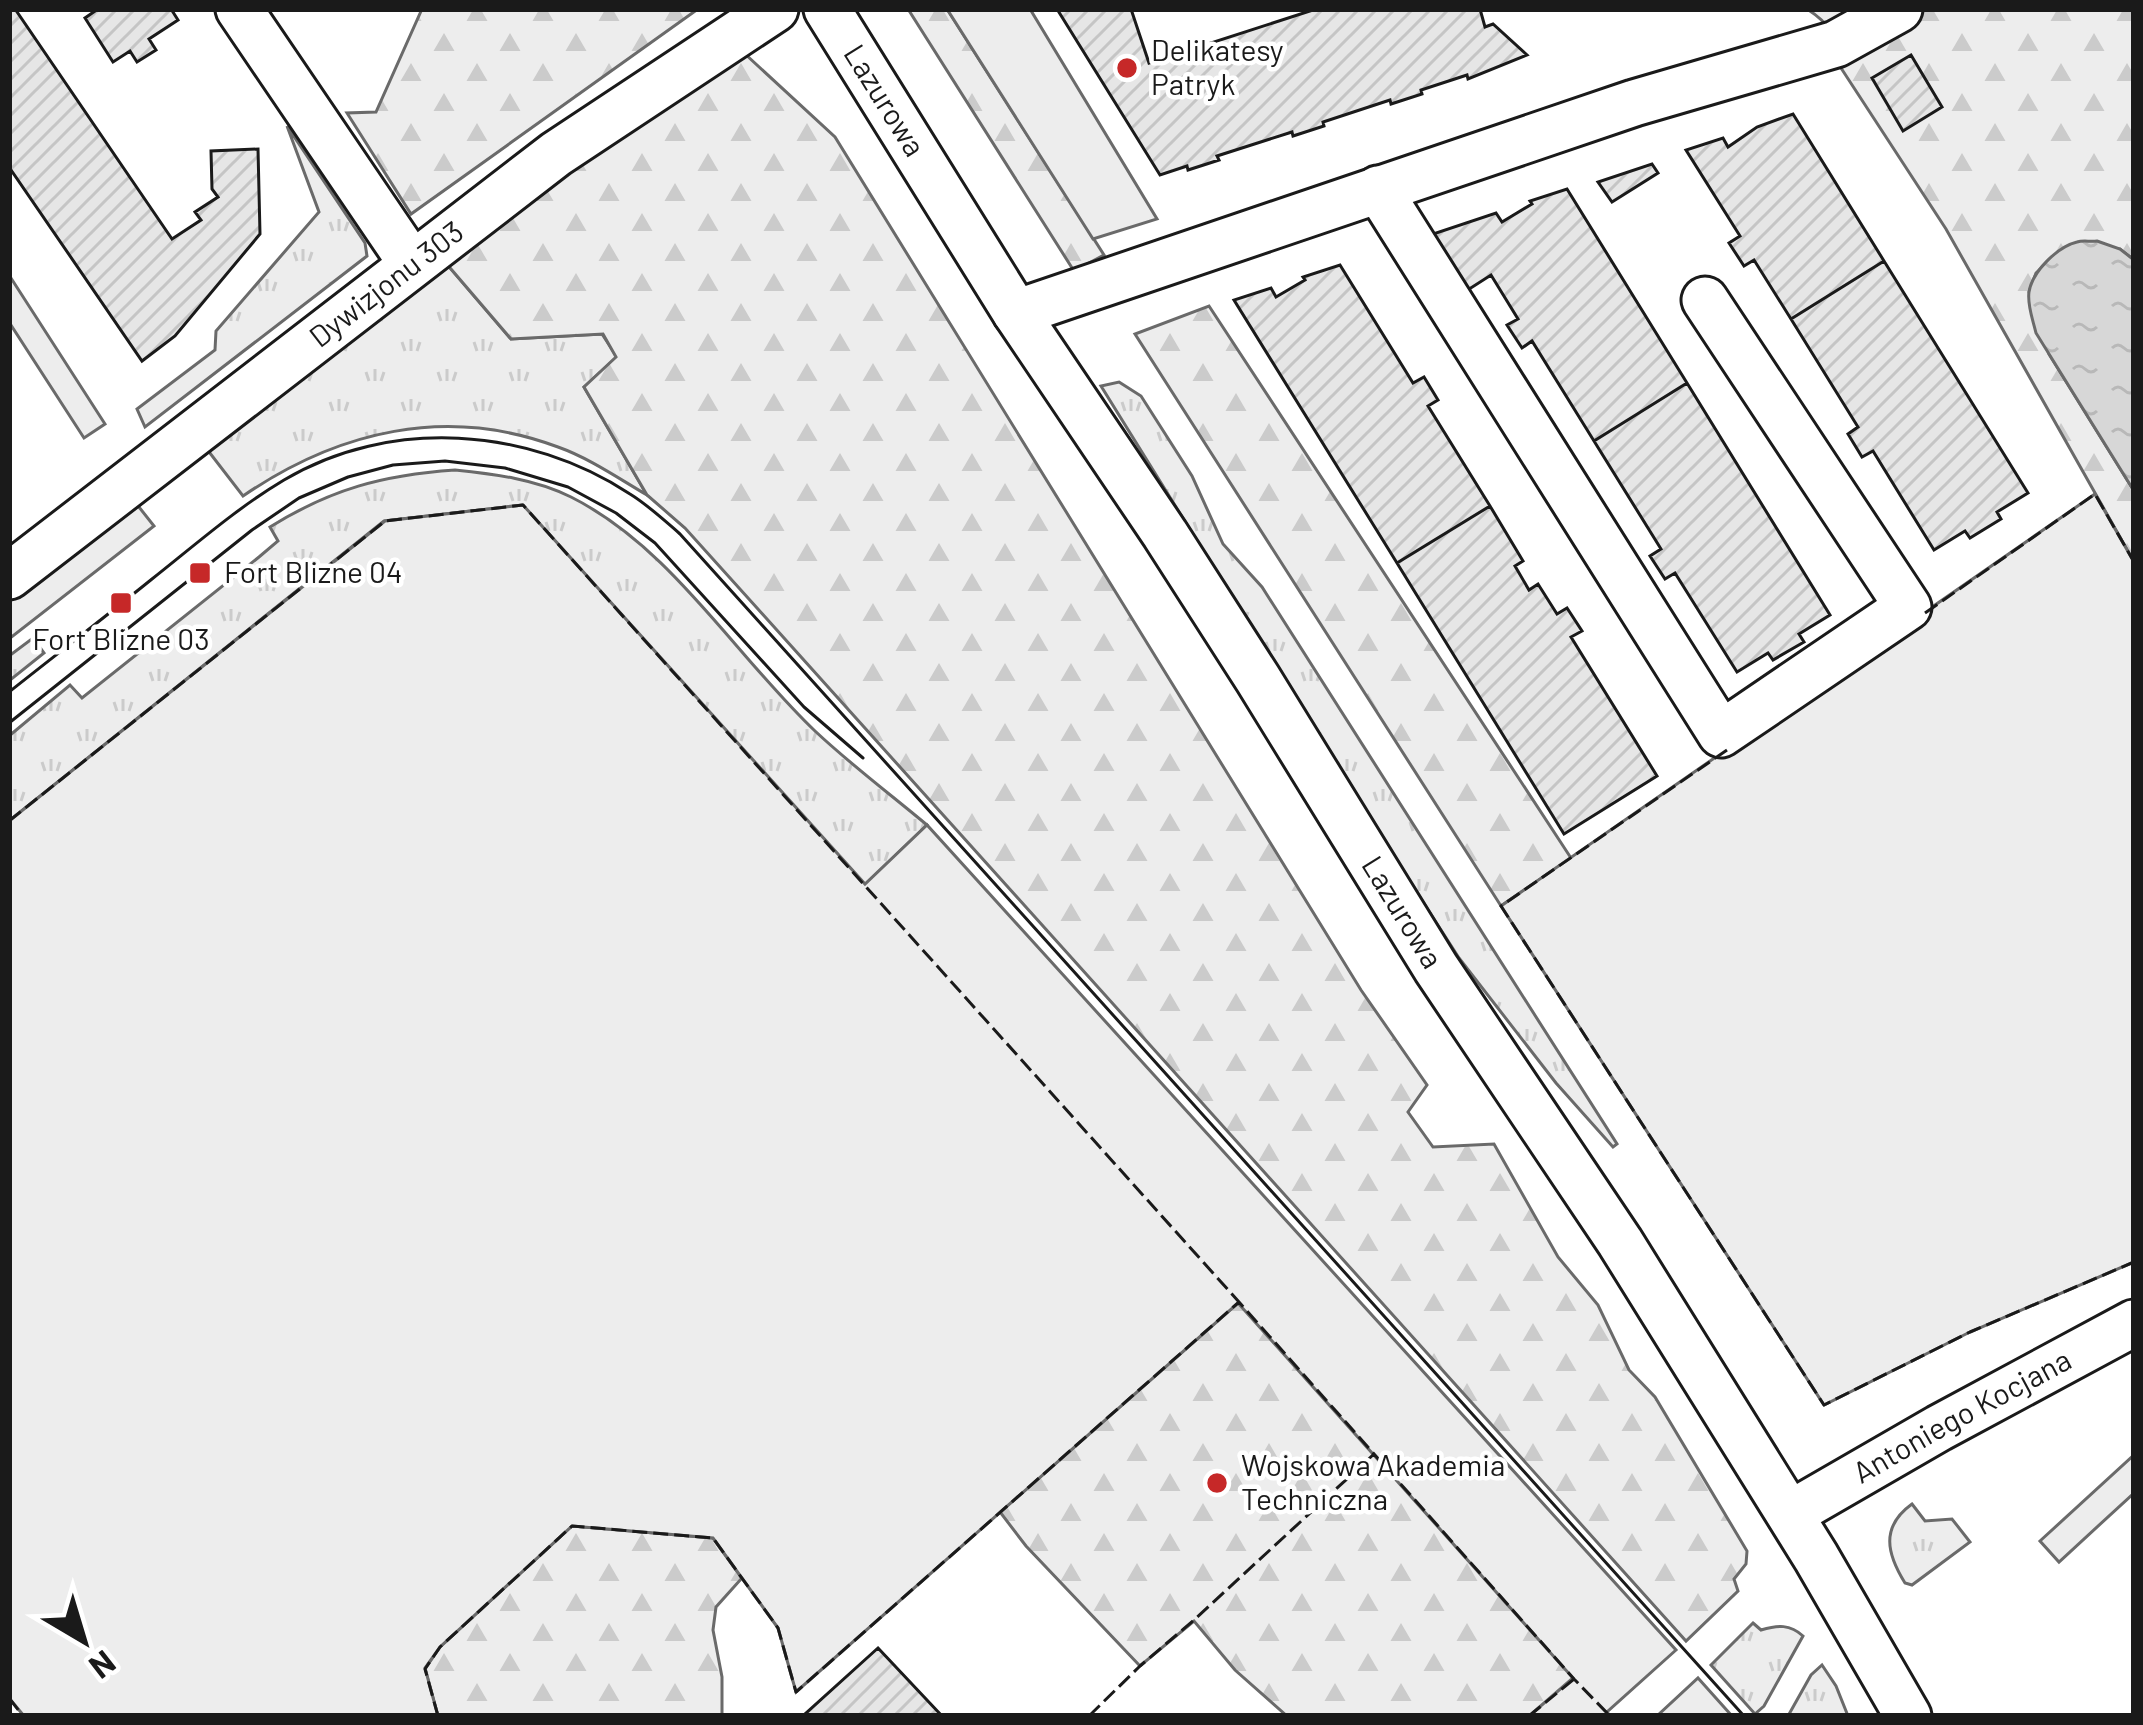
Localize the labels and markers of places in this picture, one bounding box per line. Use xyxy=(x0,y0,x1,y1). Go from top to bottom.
place label: Delikatesy Patryk xyxy=(1151,31,1284,101)
marker: Delikatesy Patryk xyxy=(1114,55,1140,81)
place label: Fort Blizne 04 xyxy=(224,553,403,589)
marker: Fort Blizne 04 xyxy=(187,560,213,586)
marker: Fort Blizne 03 xyxy=(108,590,134,616)
place label: Fort Blizne 03 xyxy=(32,620,210,656)
place label: Wojskowa Akademia Techniczna xyxy=(1241,1446,1505,1516)
marker: Wojskowa Akademia Techniczna xyxy=(1204,1470,1230,1496)

